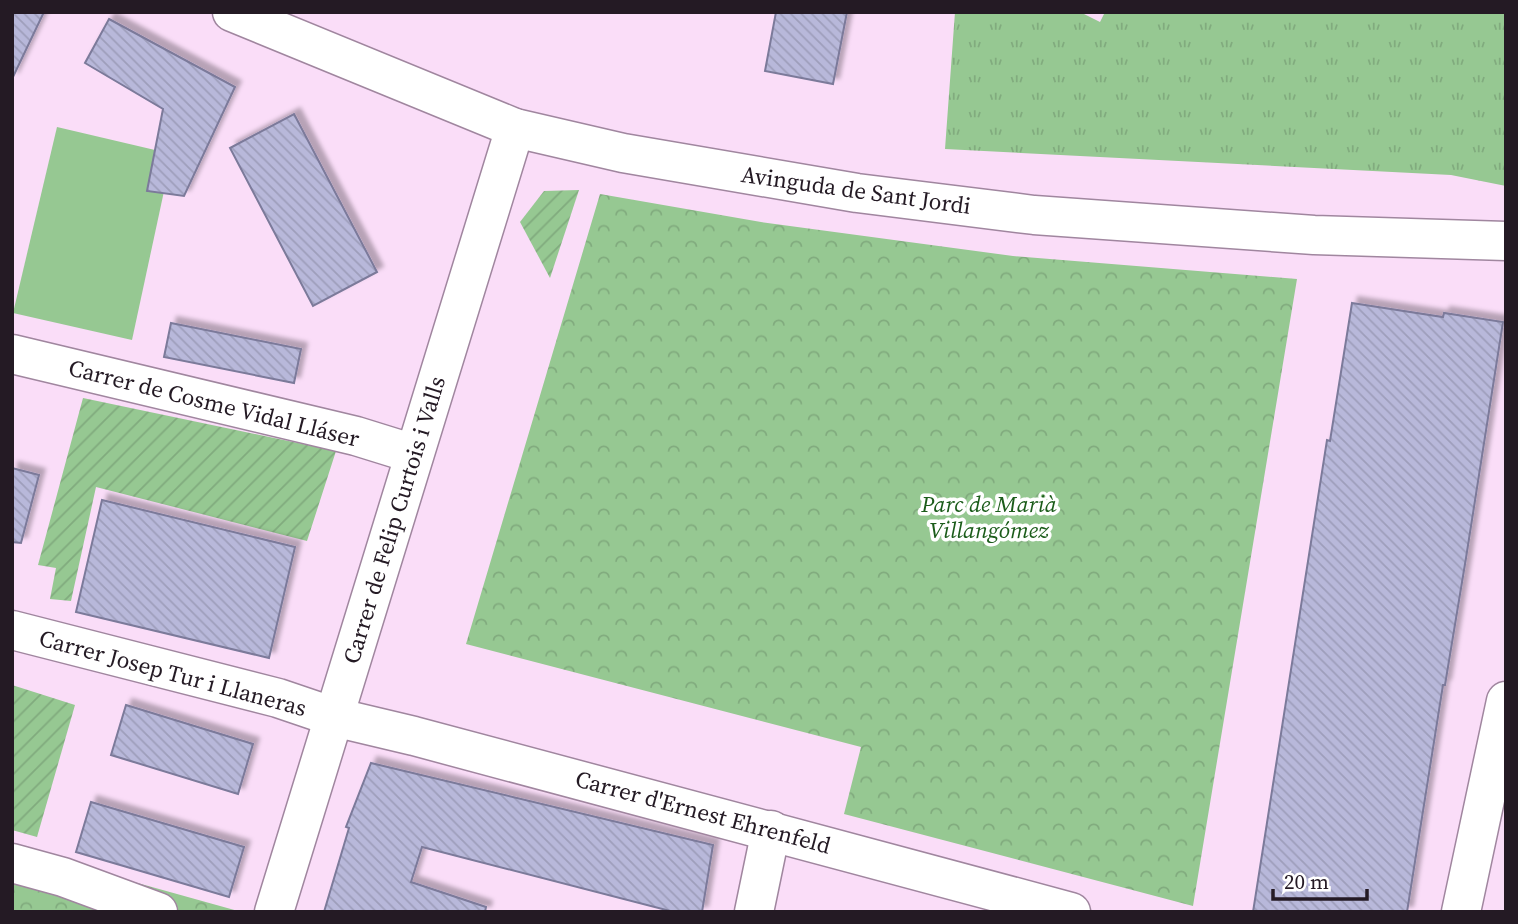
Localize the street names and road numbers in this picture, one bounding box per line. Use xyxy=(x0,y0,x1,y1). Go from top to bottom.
street label: Avinguda de Sant Jordi xyxy=(739,158,973,222)
street label: Carrer de Cosme Vidal Lláser xyxy=(65,351,363,455)
street label: Carrer de Felip Curtois i Valls xyxy=(335,372,453,668)
street label: Carrer Josep Tur i Llaneras xyxy=(36,622,310,724)
street label: Carrer d'Ernest Ehrenfeld xyxy=(572,763,834,861)

